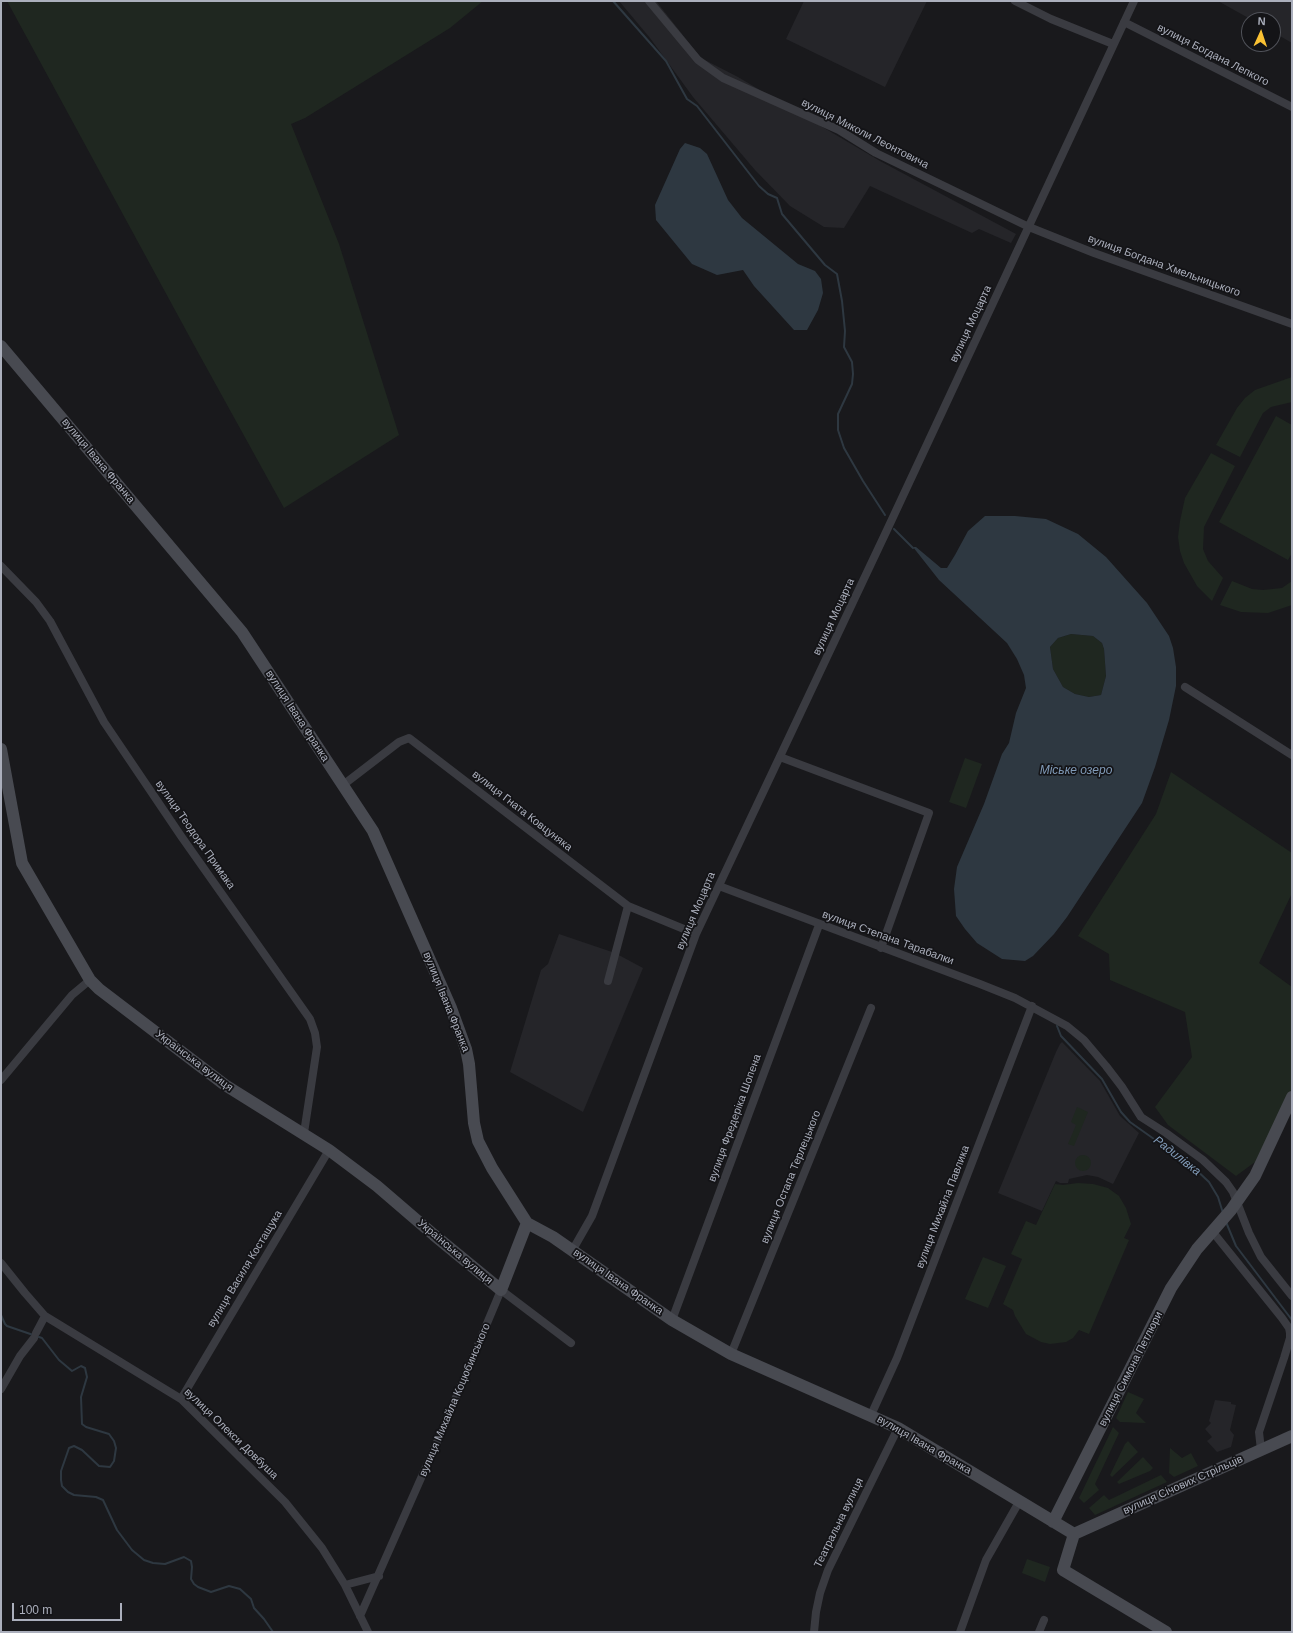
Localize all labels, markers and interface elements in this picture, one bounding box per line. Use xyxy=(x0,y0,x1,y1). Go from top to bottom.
north arrow xyxy=(1241,12,1281,52)
text: N xyxy=(1257,15,1266,27)
street label: вулиця Богдана Лепкого xyxy=(1155,21,1271,89)
street label: вулиця Миколи Леонтовича xyxy=(799,96,931,172)
street label: вулиця Богдана Хмельницького xyxy=(1086,232,1242,300)
street label: вулиця Моцарта xyxy=(947,283,995,365)
street label: вулиця Івана Франка xyxy=(59,416,137,506)
street label: вулиця Моцарта xyxy=(810,576,858,658)
street label: вулиця Івана Франка xyxy=(262,668,332,764)
water label: Міське озеро xyxy=(1040,764,1112,778)
street label: вулиця Гната Ковцуняка xyxy=(469,768,575,854)
street label: вулиця Теодора Примака xyxy=(152,778,238,892)
street label: вулиця Моцарта xyxy=(674,870,718,952)
street label: вулиця Степана Тарабалки xyxy=(820,908,956,968)
street label: вулиця Івана Франка xyxy=(420,950,472,1054)
street label: Українська вулиця xyxy=(153,1028,235,1094)
street label: вулиця Фредеріка Шопена xyxy=(706,1052,764,1184)
street label: вулиця Остапа Терлецького xyxy=(758,1109,824,1245)
water label: Радилівка xyxy=(1150,1133,1204,1179)
street label: вулиця Михайла Павлика xyxy=(913,1144,973,1270)
street label: вулиця Василя Костащука xyxy=(205,1208,285,1330)
street label: Українська вулиця xyxy=(415,1217,495,1287)
street label: вулиця Івана Франка xyxy=(571,1246,665,1318)
street label: вулиця Симона Петлюри xyxy=(1096,1309,1166,1429)
street label: вулиця Михайла Коцюбинського xyxy=(417,1321,493,1479)
street label: вулиця Олекси Довбуша xyxy=(181,1386,281,1482)
street label: вулиця Івана Франка xyxy=(874,1413,974,1477)
street label: вулиця Січових Стрільців xyxy=(1121,1453,1245,1517)
street label: Театральна вулиця xyxy=(811,1476,867,1570)
scale bar xyxy=(14,1595,124,1621)
text: 100 m xyxy=(19,1603,52,1617)

